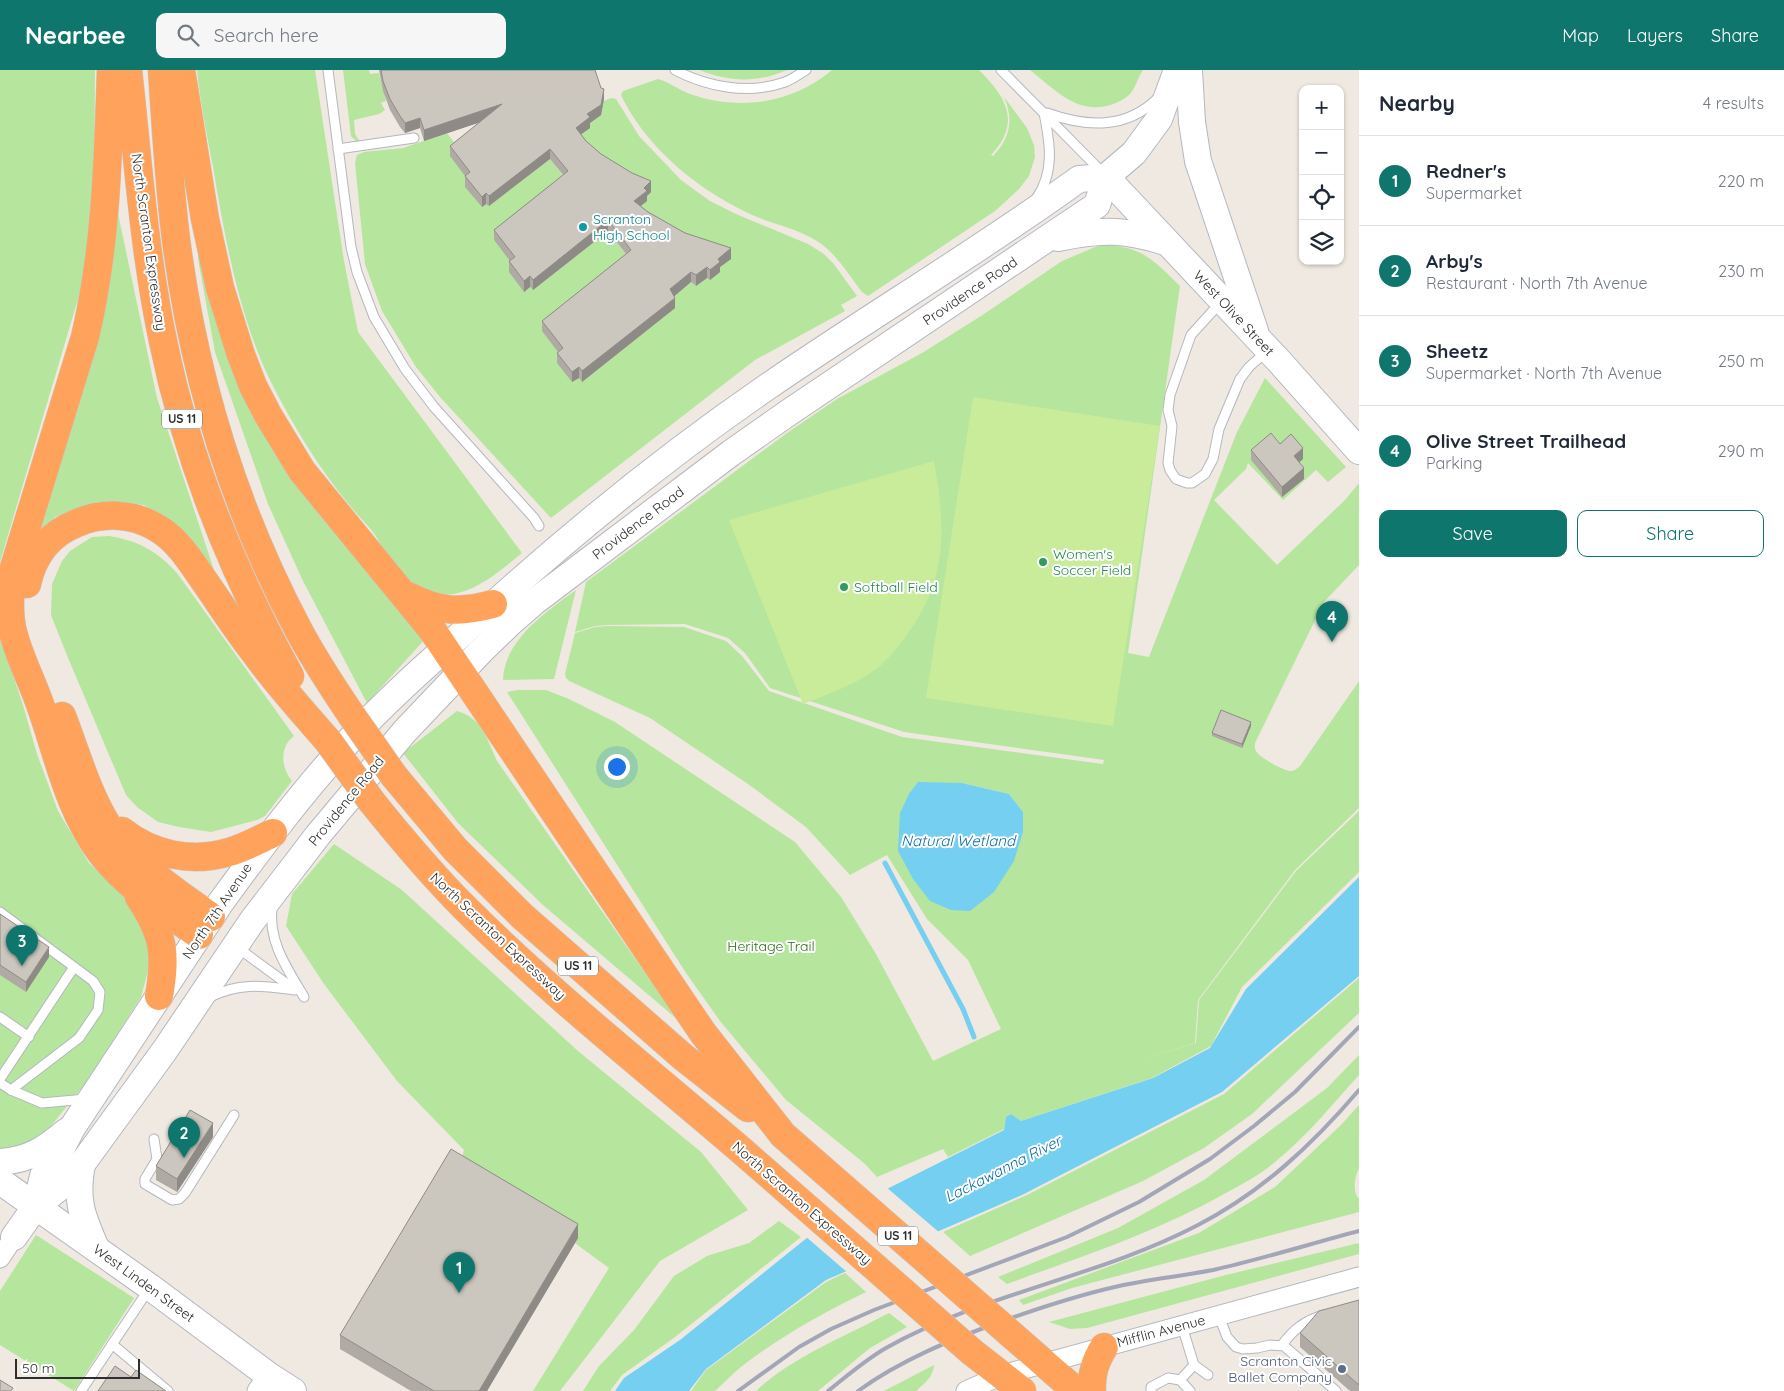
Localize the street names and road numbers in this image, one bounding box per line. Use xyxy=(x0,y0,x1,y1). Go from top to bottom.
street label: North Scranton Expressway xyxy=(128,152,170,332)
street label: Providence Road xyxy=(919,253,1021,329)
street label: West Olive Street xyxy=(1190,266,1278,360)
road number: US 11 xyxy=(162,409,202,428)
street label: Providence Road xyxy=(588,483,688,563)
street label: Providence Road xyxy=(304,752,388,850)
street label: North 7th Avenue xyxy=(178,859,256,963)
street label: North Scranton Expressway xyxy=(426,868,570,1004)
road number: US 11 xyxy=(558,956,598,976)
street label: North Scranton Expressway xyxy=(729,1138,875,1268)
road number: US 11 xyxy=(878,1226,918,1246)
street label: West Linden Street xyxy=(90,1240,199,1326)
street label: Mifflin Avenue xyxy=(1115,1311,1207,1351)

